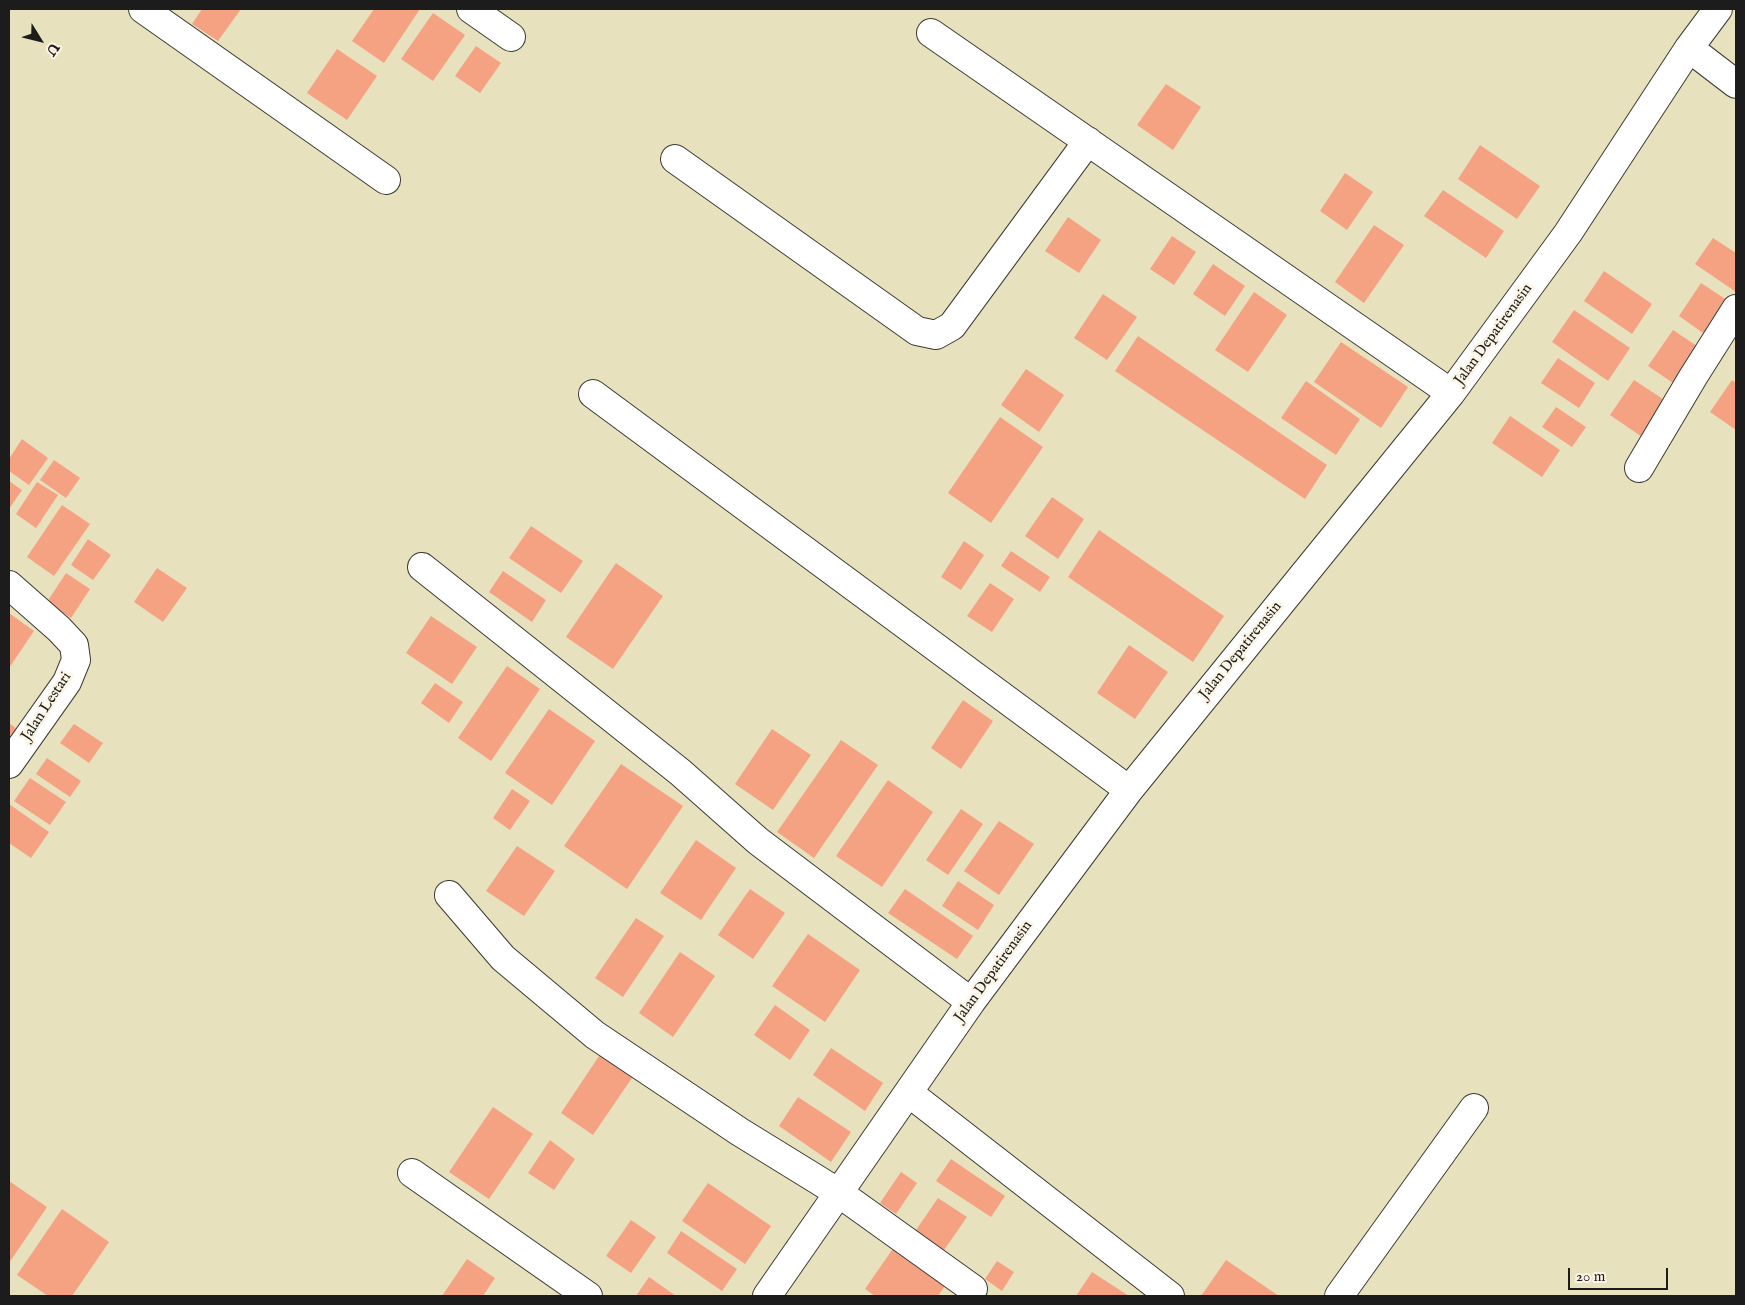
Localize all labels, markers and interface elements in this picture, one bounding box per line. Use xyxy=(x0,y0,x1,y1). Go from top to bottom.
north arrow xyxy=(15,15,65,65)
text: U xyxy=(41,39,63,59)
street label: Jalan Depatirenasin xyxy=(1451,281,1537,389)
street label: Jalan Depatirenasin xyxy=(1196,598,1286,704)
street label: Jalan Lestari xyxy=(18,669,76,745)
street label: Jalan Depatirenasin xyxy=(951,918,1037,1026)
scale bar xyxy=(1570,1258,1670,1290)
text: 20 m xyxy=(1576,1267,1605,1286)

